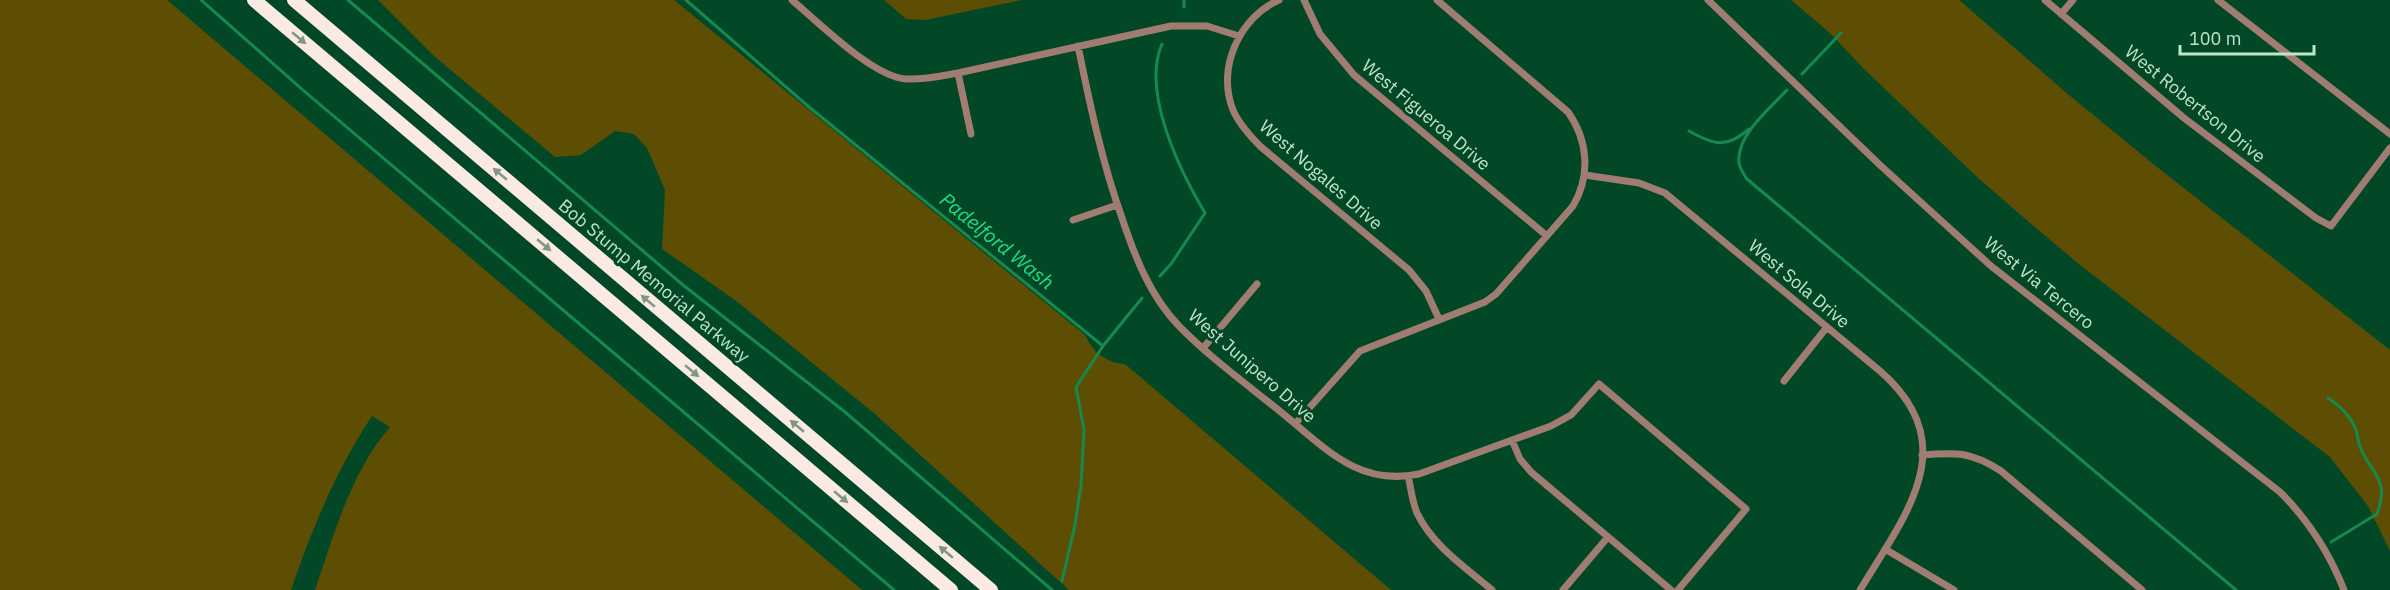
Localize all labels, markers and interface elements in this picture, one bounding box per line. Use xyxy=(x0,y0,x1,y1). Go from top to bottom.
scale bar xyxy=(2180,18,2314,56)
text: 100 m xyxy=(2189,27,2241,50)
one-way arrow xyxy=(291,31,306,44)
street label: West Robertson Drive xyxy=(2120,40,2270,168)
street label: West Figueroa Drive xyxy=(1357,54,1496,175)
street label: West Nogales Drive xyxy=(1255,115,1388,235)
one-way arrow xyxy=(492,168,508,181)
water label: Padelford Wash xyxy=(934,186,1060,295)
street label: Bob Stump Memorial Parkway xyxy=(554,194,755,367)
street label: West Via Tercero xyxy=(1980,231,2099,334)
street label: West Sola Drive xyxy=(1744,234,1855,333)
one-way arrow xyxy=(536,238,551,251)
one-way arrow xyxy=(640,294,656,307)
street label: West Junipero Drive xyxy=(1184,304,1321,427)
one-way arrow xyxy=(684,364,699,377)
one-way arrow xyxy=(789,420,805,433)
one-way arrow xyxy=(833,490,848,503)
one-way arrow xyxy=(938,546,954,559)

